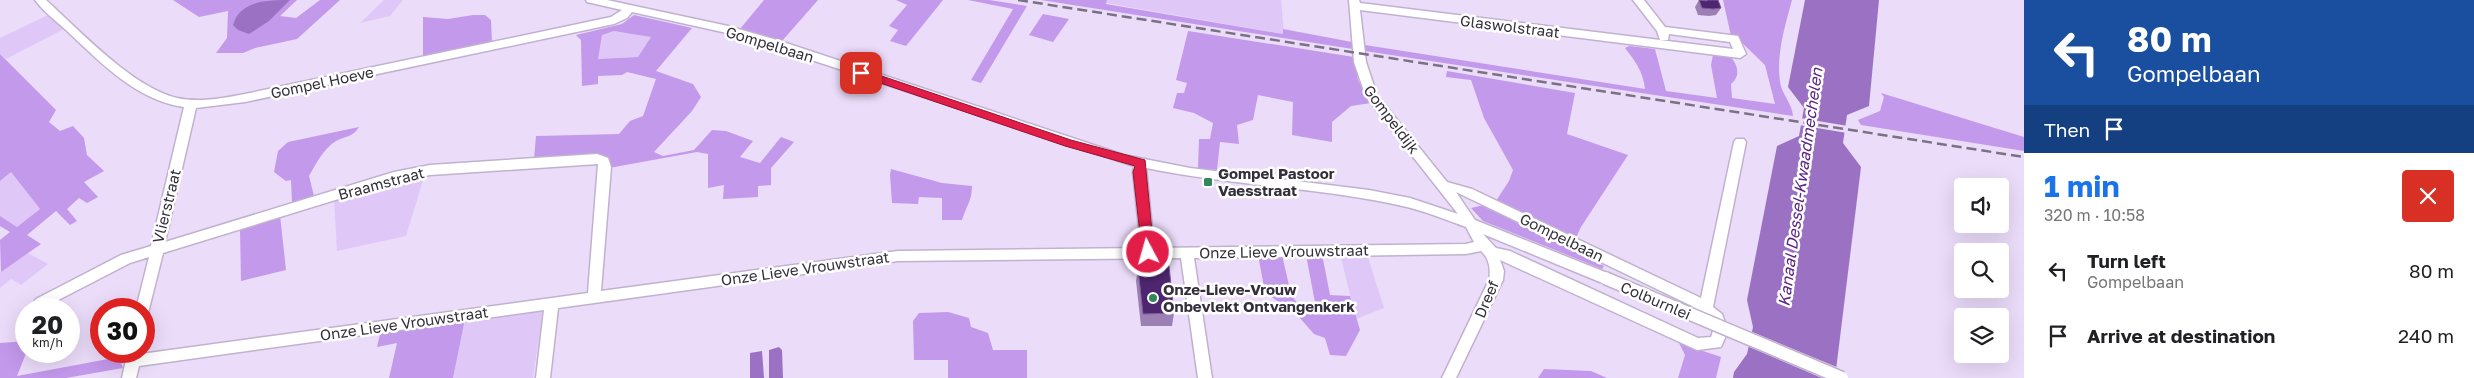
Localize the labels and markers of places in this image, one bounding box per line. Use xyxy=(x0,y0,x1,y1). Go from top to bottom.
pin xyxy=(840,52,882,94)
place label: Gompel Pastoor Vaesstraat xyxy=(1218,164,1335,199)
marker: Gompel Pastoor Vaesstraat xyxy=(1202,176,1214,188)
place label: Onze-Lieve-Vrouw Onbevlekt Ontvangenkerk xyxy=(1163,280,1355,315)
marker: Onze-Lieve-Vrouw Onbevlekt Ontvangenkerk xyxy=(1147,292,1159,304)

